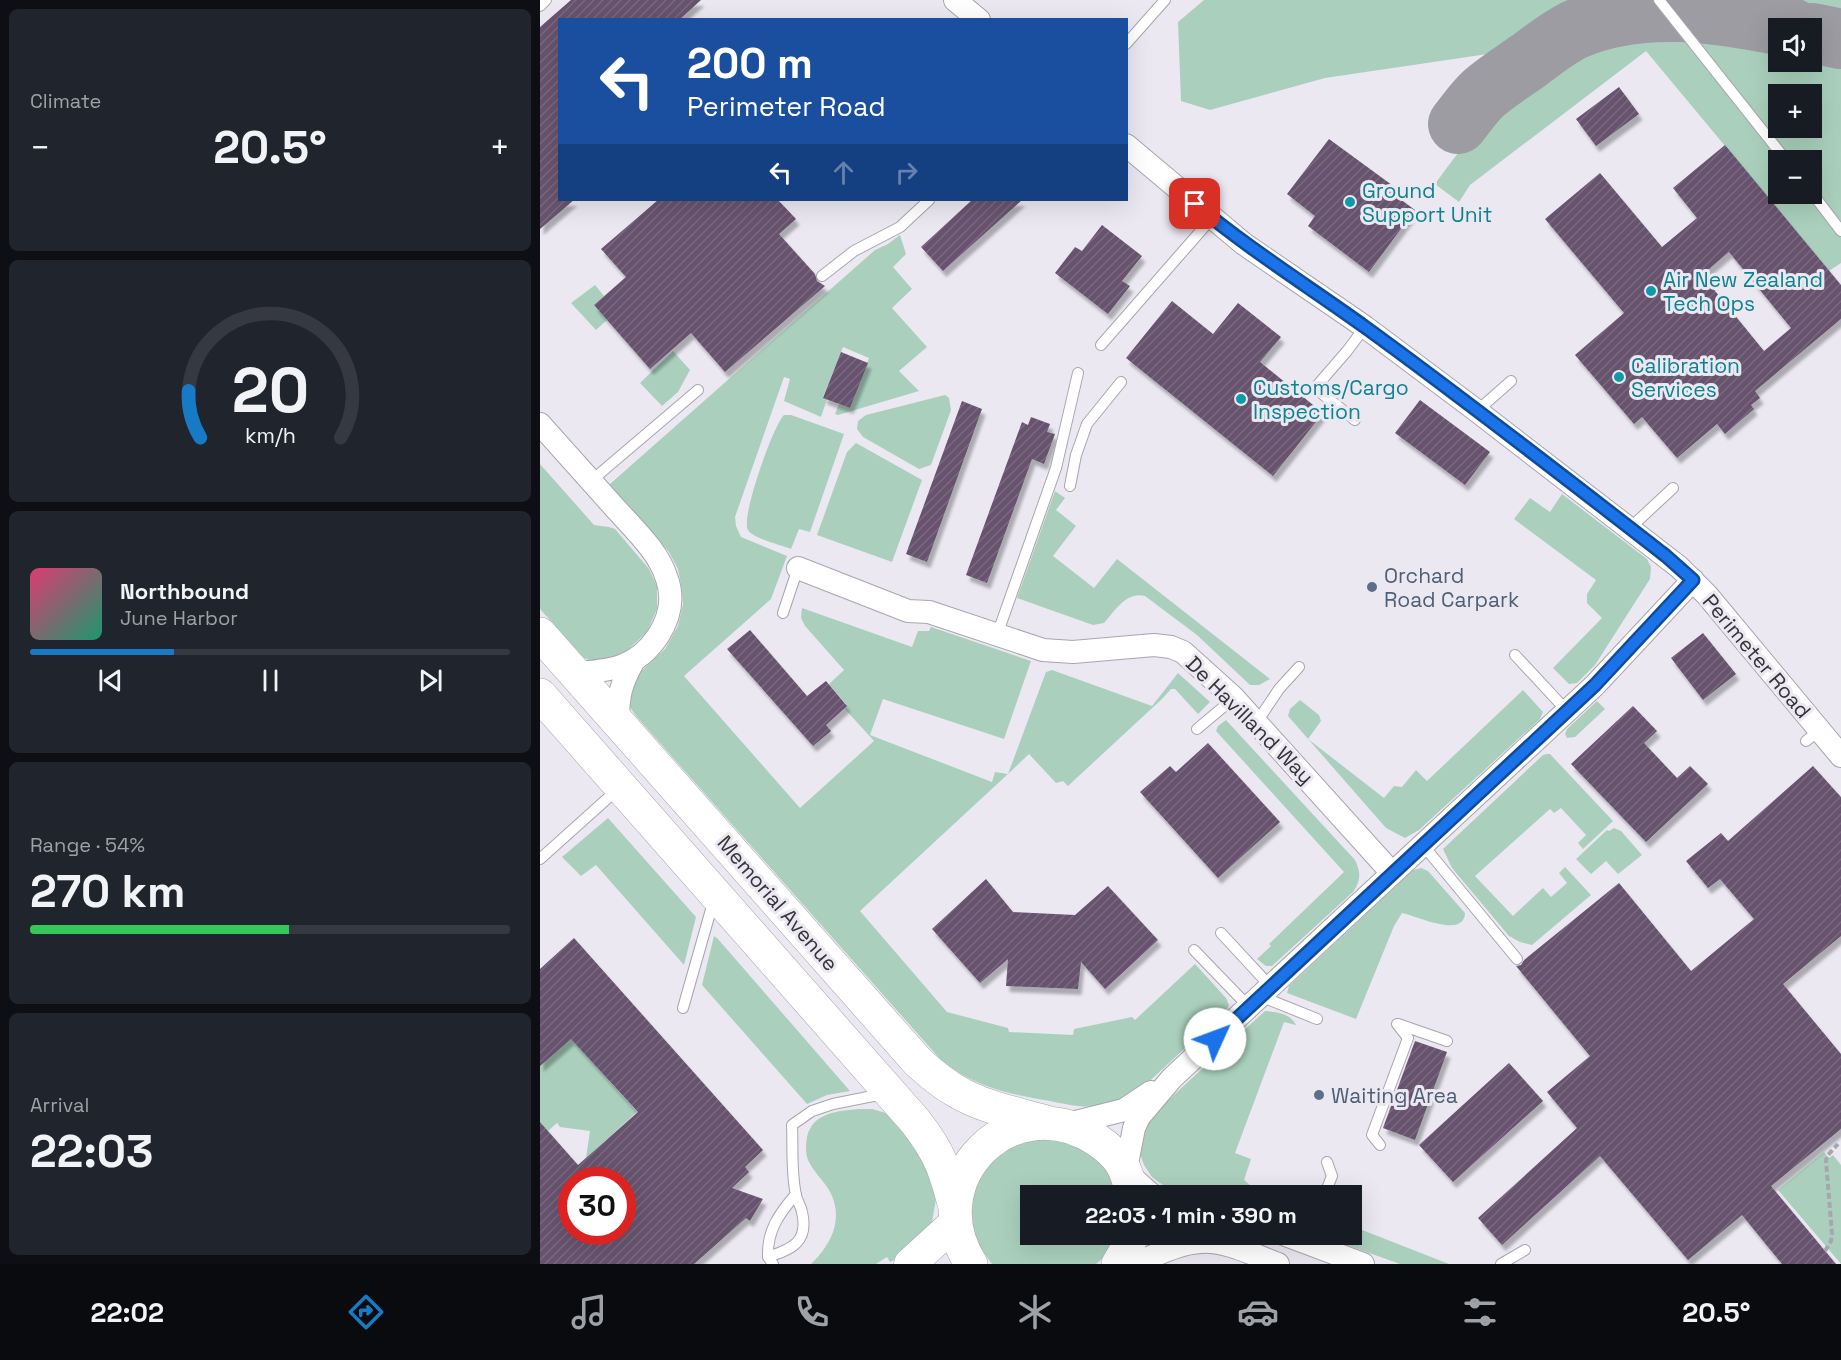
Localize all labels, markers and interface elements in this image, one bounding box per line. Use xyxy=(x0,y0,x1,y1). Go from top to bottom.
map controls xyxy=(1768,18,1822,204)
button: sound xyxy=(1768,18,1822,72)
text: 200 m xyxy=(687,37,813,90)
icon: left xyxy=(588,42,666,120)
button: + xyxy=(1768,84,1822,138)
text: Climate xyxy=(30,88,101,114)
text: Perimeter Road xyxy=(687,89,886,124)
text: 20.5° xyxy=(213,119,327,176)
text: − xyxy=(30,127,50,169)
text: + xyxy=(490,127,510,169)
button: − xyxy=(1768,150,1822,204)
icon: left xyxy=(764,156,797,189)
icon: ahead xyxy=(827,156,860,189)
icon: right xyxy=(890,156,923,189)
place label: Ground Support Unit xyxy=(1362,177,1492,228)
pin xyxy=(1169,178,1220,229)
icon: arrive xyxy=(1178,187,1211,220)
marker: Ground Support Unit xyxy=(1343,195,1357,209)
place label: Air New Zealand Tech Ops xyxy=(1663,266,1823,317)
marker: Air New Zealand Tech Ops xyxy=(1644,284,1658,298)
text: 20 xyxy=(231,351,309,430)
place label: Calibration Services xyxy=(1631,352,1740,403)
marker: Calibration Services xyxy=(1612,370,1626,384)
place label: Customs/Cargo Inspection xyxy=(1253,374,1409,425)
marker: Customs/Cargo Inspection xyxy=(1234,392,1248,406)
text: km/h xyxy=(244,422,296,449)
place label: Orchard Road Carpark xyxy=(1384,562,1519,613)
text: Northbound xyxy=(120,577,249,605)
marker: Orchard Road Carpark xyxy=(1365,580,1379,594)
street label: Perimeter Road xyxy=(1697,588,1817,724)
text: June Harbor xyxy=(120,605,238,631)
street label: De Havilland Way xyxy=(1180,650,1320,790)
icon: previous xyxy=(94,664,127,697)
icon: pause xyxy=(254,664,287,697)
icon: next xyxy=(414,664,447,697)
street label: Memorial Avenue xyxy=(712,830,844,976)
text: Range · 54% xyxy=(30,832,145,858)
text: 270 km xyxy=(30,863,185,920)
position arrow xyxy=(1183,1007,1247,1071)
place label: Waiting Area xyxy=(1331,1082,1458,1109)
marker: Waiting Area xyxy=(1312,1088,1326,1102)
text: Arrival xyxy=(30,1092,89,1118)
text: 22:03 xyxy=(30,1123,153,1180)
speed limit sign: 30 xyxy=(558,1167,636,1245)
text: 22:03 · 1 min · 390 m xyxy=(1085,1201,1297,1229)
icon: directions xyxy=(345,1291,387,1333)
icon: music xyxy=(568,1291,610,1333)
icon: phone xyxy=(791,1291,833,1333)
icon: climate xyxy=(1014,1291,1056,1333)
icon: car xyxy=(1237,1291,1279,1333)
icon: filters xyxy=(1459,1291,1501,1333)
text: 22:02 xyxy=(90,1295,164,1330)
text: 20.5° xyxy=(1682,1295,1750,1330)

